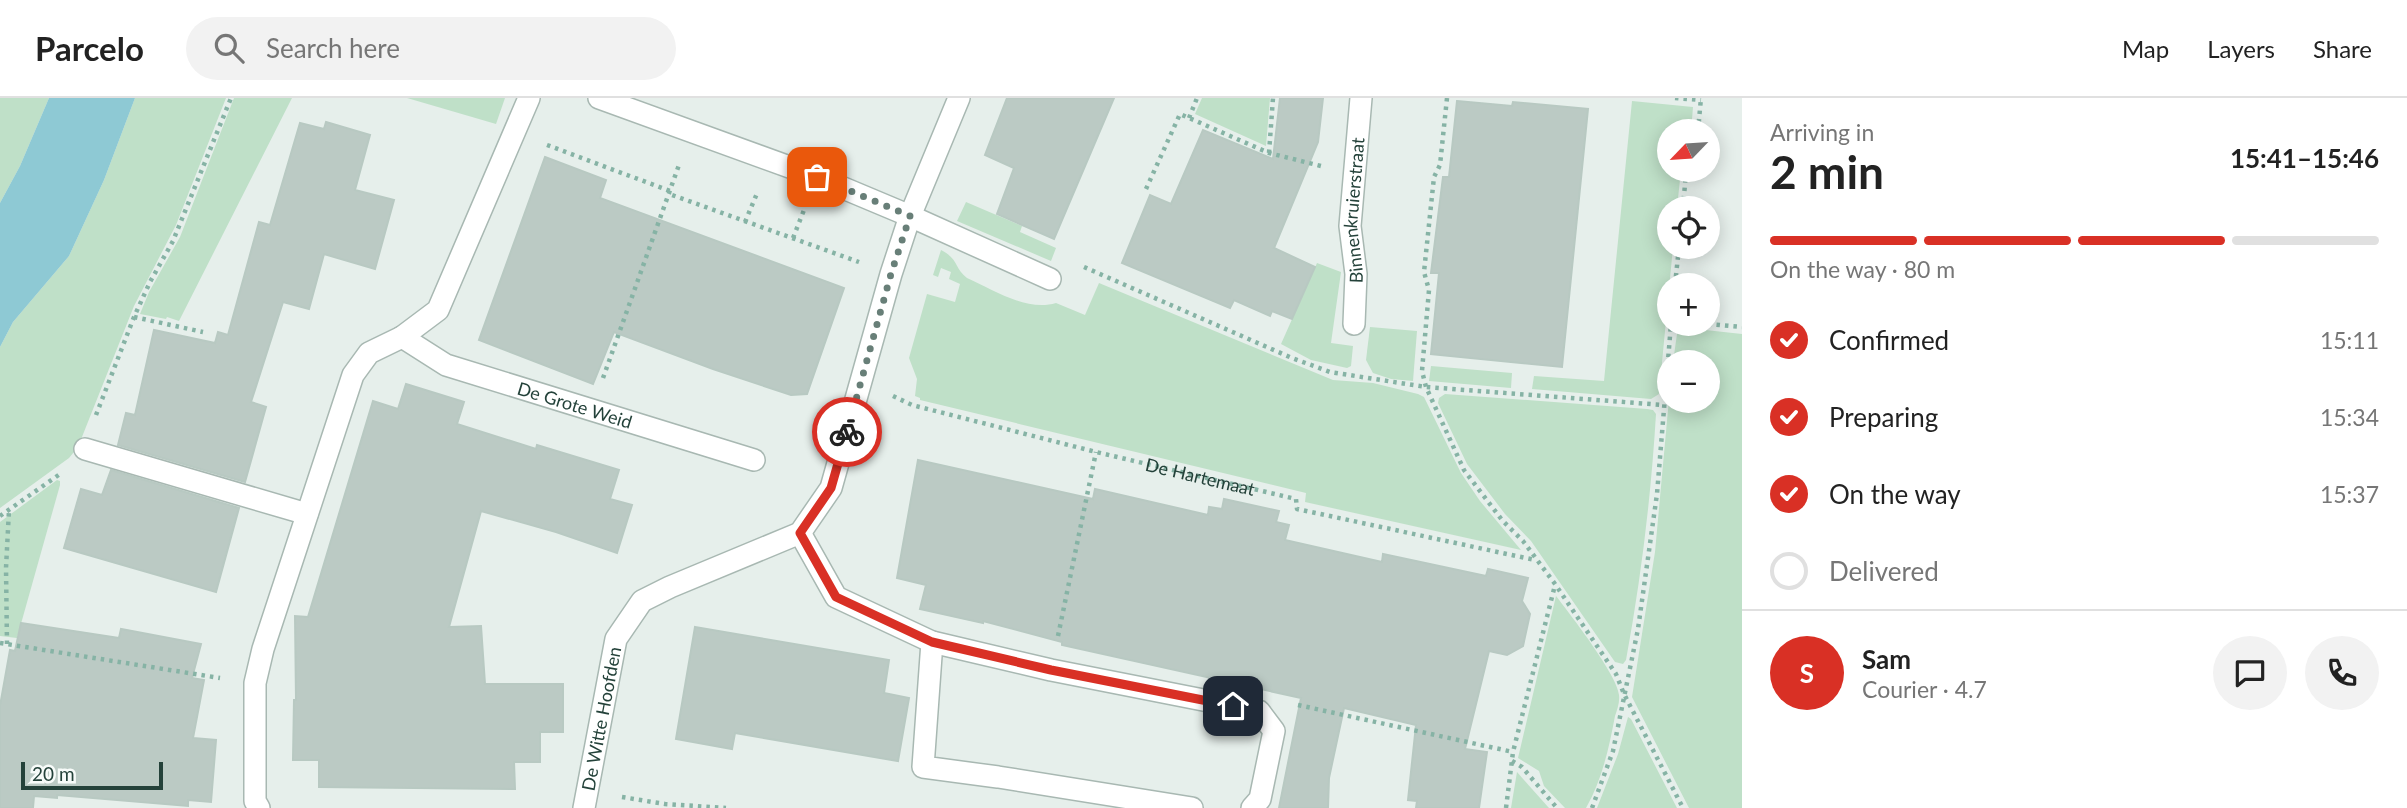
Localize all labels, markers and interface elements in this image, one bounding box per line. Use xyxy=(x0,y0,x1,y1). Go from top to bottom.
search box xyxy=(186,17,676,80)
text: Parcelo xyxy=(35,28,144,68)
icon: search xyxy=(210,29,248,67)
text: Search here xyxy=(266,32,400,64)
text: Map xyxy=(2122,34,2169,63)
text: Layers xyxy=(2207,34,2275,63)
text: Share xyxy=(2313,34,2372,63)
text: Arriving in xyxy=(1770,118,1874,146)
north arrow xyxy=(1657,119,1720,182)
map controls xyxy=(1657,119,1720,413)
street label: Binnenkruierstraat xyxy=(1339,136,1369,284)
text: 15:41–15:46 xyxy=(2230,142,2379,174)
text: 2 min xyxy=(1770,144,1884,199)
pin xyxy=(787,147,847,207)
icon: bag xyxy=(798,158,836,196)
button: locate xyxy=(1657,196,1720,259)
text: On the way · 80 m xyxy=(1770,255,1955,283)
button: + xyxy=(1657,273,1720,336)
icon: check xyxy=(1770,321,1808,359)
text: Confirmed xyxy=(1829,324,1949,356)
text: 15:11 xyxy=(2320,326,2379,354)
button: − xyxy=(1657,350,1720,413)
street label: De Grote Weid xyxy=(515,377,635,433)
courier xyxy=(812,397,882,467)
icon: check xyxy=(1770,398,1808,436)
text: Preparing xyxy=(1829,401,1938,433)
text: 15:34 xyxy=(2320,403,2379,431)
icon: bike xyxy=(828,413,866,451)
street label: De Hartemaat xyxy=(1143,453,1258,500)
icon: check xyxy=(1770,475,1808,513)
text: On the way xyxy=(1829,478,1961,510)
text: 15:37 xyxy=(2320,480,2379,508)
text: Delivered xyxy=(1829,555,1939,587)
button: chat xyxy=(2213,636,2287,710)
button: phone xyxy=(2305,636,2379,710)
text: Sam xyxy=(1862,643,1911,675)
street label: De Witte Hoofden xyxy=(577,645,625,792)
text: S xyxy=(1800,657,1814,689)
text: Courier · 4.7 xyxy=(1862,675,1987,703)
pin xyxy=(1203,676,1263,736)
icon: home xyxy=(1214,687,1252,725)
scale bar xyxy=(21,759,163,791)
text: 20 m xyxy=(32,762,75,785)

